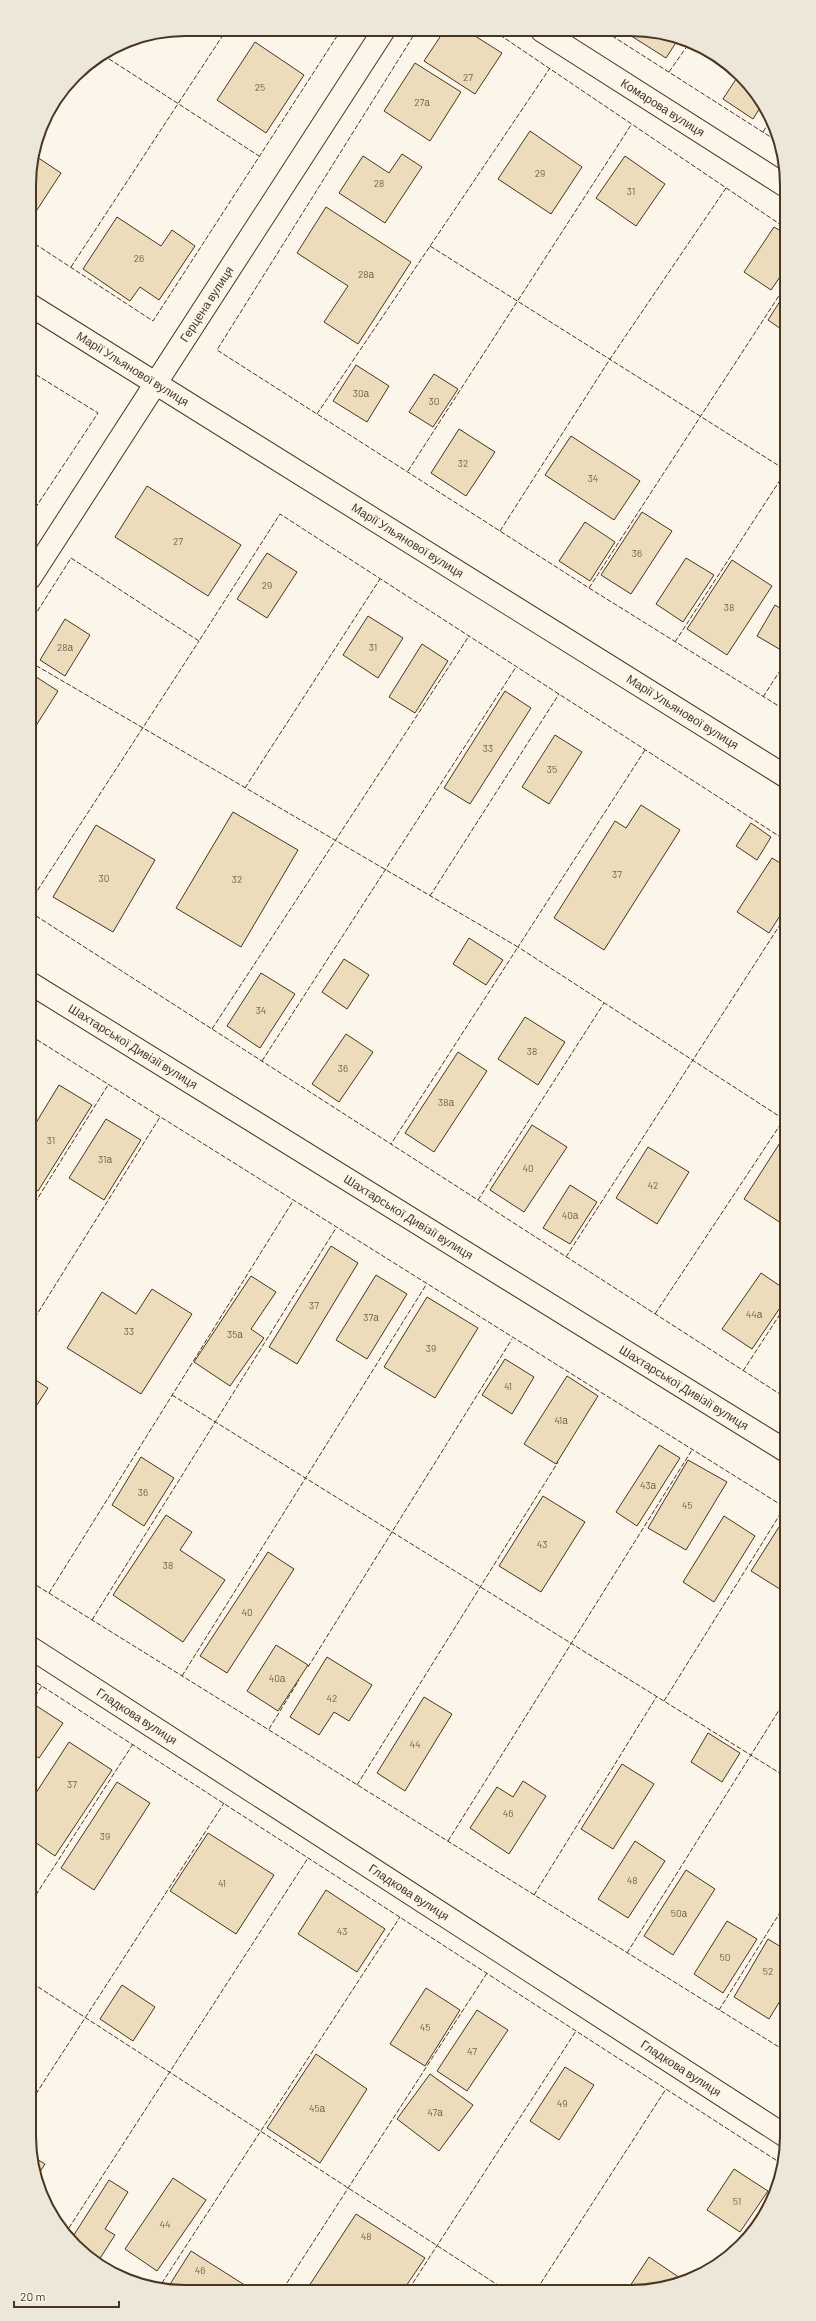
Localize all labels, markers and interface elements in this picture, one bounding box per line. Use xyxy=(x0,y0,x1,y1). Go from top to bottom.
house number: 27 xyxy=(463,71,473,83)
street label: Комарова вулиця xyxy=(619,75,708,139)
house number: 25 xyxy=(255,81,265,93)
house number: 27а xyxy=(414,96,430,108)
house number: 29 xyxy=(535,167,545,179)
house number: 28 xyxy=(374,177,384,189)
house number: 31 xyxy=(627,185,635,197)
house number: 26 xyxy=(134,252,144,264)
street label: Герцена вулиця xyxy=(177,263,236,344)
house number: 28а xyxy=(358,268,374,280)
street label: Марії Ульянової вулиця xyxy=(75,328,192,408)
house number: 30а xyxy=(353,387,370,399)
house number: 30 xyxy=(429,395,439,407)
house number: 32 xyxy=(458,457,468,469)
house number: 34 xyxy=(588,472,598,484)
street label: Марії Ульянової вулиця xyxy=(349,499,467,580)
house number: 27 xyxy=(173,535,183,547)
house number: 36 xyxy=(632,547,642,559)
house number: 29 xyxy=(262,579,272,591)
house number: 38 xyxy=(724,601,734,613)
house number: 28а xyxy=(57,641,73,653)
house number: 31 xyxy=(369,641,377,653)
street label: Марії Ульянової вулиця xyxy=(624,671,742,751)
house number: 33 xyxy=(483,742,493,754)
house number: 35 xyxy=(547,763,557,775)
house number: 37 xyxy=(612,868,622,880)
house number: 30 xyxy=(99,872,109,884)
house number: 32 xyxy=(232,873,242,885)
street label: Шахтарської Дивізії вулиця xyxy=(66,1001,201,1091)
house number: 34 xyxy=(256,1004,266,1016)
house number: 38 xyxy=(527,1045,537,1057)
house number: 36 xyxy=(338,1062,348,1074)
house number: 38а xyxy=(438,1096,454,1108)
house number: 31 xyxy=(47,1134,55,1146)
house number: 31а xyxy=(98,1153,113,1165)
house number: 40 xyxy=(522,1162,534,1174)
street label: Шахтарської Дивізії вулиця xyxy=(342,1171,476,1262)
house number: 42 xyxy=(648,1179,658,1191)
house number: 40а xyxy=(562,1209,579,1221)
house number: 37 xyxy=(309,1299,319,1311)
house number: 44а xyxy=(746,1308,763,1320)
house number: 37а xyxy=(363,1311,379,1323)
house number: 33 xyxy=(124,1325,134,1337)
house number: 35а xyxy=(227,1328,243,1340)
house number: 39 xyxy=(426,1342,436,1354)
street label: Шахтарської Дивізії вулиця xyxy=(617,1342,751,1432)
house number: 41 xyxy=(504,1380,512,1392)
house number: 41а xyxy=(554,1414,568,1426)
house number: 43а xyxy=(640,1479,657,1491)
house number: 36 xyxy=(138,1486,148,1498)
house number: 45 xyxy=(682,1499,692,1511)
house number: 43 xyxy=(537,1538,547,1550)
house number: 38 xyxy=(163,1559,173,1571)
house number: 40 xyxy=(241,1606,253,1618)
house number: 40а xyxy=(269,1672,286,1684)
street label: Гладкова вулиця xyxy=(95,1684,180,1747)
house number: 42 xyxy=(327,1692,337,1704)
house number: 44 xyxy=(409,1738,421,1750)
house number: 37 xyxy=(67,1778,77,1790)
house number: 46 xyxy=(503,1807,513,1819)
house number: 39 xyxy=(100,1830,110,1842)
street label: Гладкова вулиця xyxy=(367,1860,452,1923)
house number: 48 xyxy=(627,1874,637,1886)
house number: 41 xyxy=(218,1877,226,1889)
house number: 50а xyxy=(671,1907,688,1919)
house number: 43 xyxy=(337,1925,347,1937)
house number: 50 xyxy=(720,1951,730,1963)
house number: 52 xyxy=(763,1965,773,1977)
house number: 45 xyxy=(420,2021,430,2033)
street label: Гладкова вулиця xyxy=(639,2036,724,2099)
house number: 47 xyxy=(467,2045,477,2057)
house number: 49 xyxy=(557,2097,567,2109)
house number: 45а xyxy=(309,2102,326,2114)
house number: 47а xyxy=(427,2106,443,2118)
house number: 51 xyxy=(733,2195,741,2207)
house number: 44 xyxy=(159,2218,171,2230)
house number: 48 xyxy=(361,2230,371,2242)
house number: 46 xyxy=(195,2264,205,2276)
scale bar xyxy=(14,2283,119,2309)
text: 20 m xyxy=(20,2289,46,2303)

